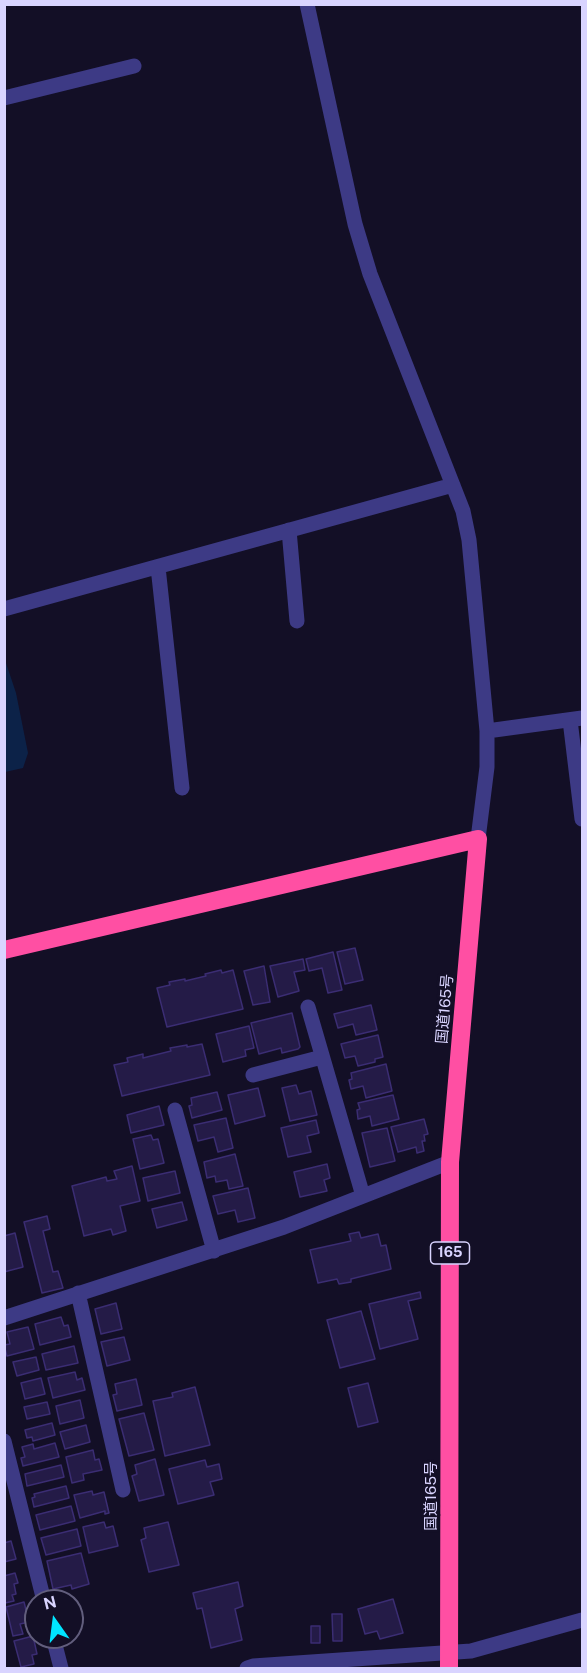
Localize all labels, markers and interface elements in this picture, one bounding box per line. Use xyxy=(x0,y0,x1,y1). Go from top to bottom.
street label: 国道165号 xyxy=(433,973,457,1045)
road number: 165 xyxy=(430,1242,470,1264)
street label: 国道165号 xyxy=(422,1461,440,1531)
north arrow xyxy=(24,1589,84,1649)
text: N xyxy=(42,1592,58,1614)

